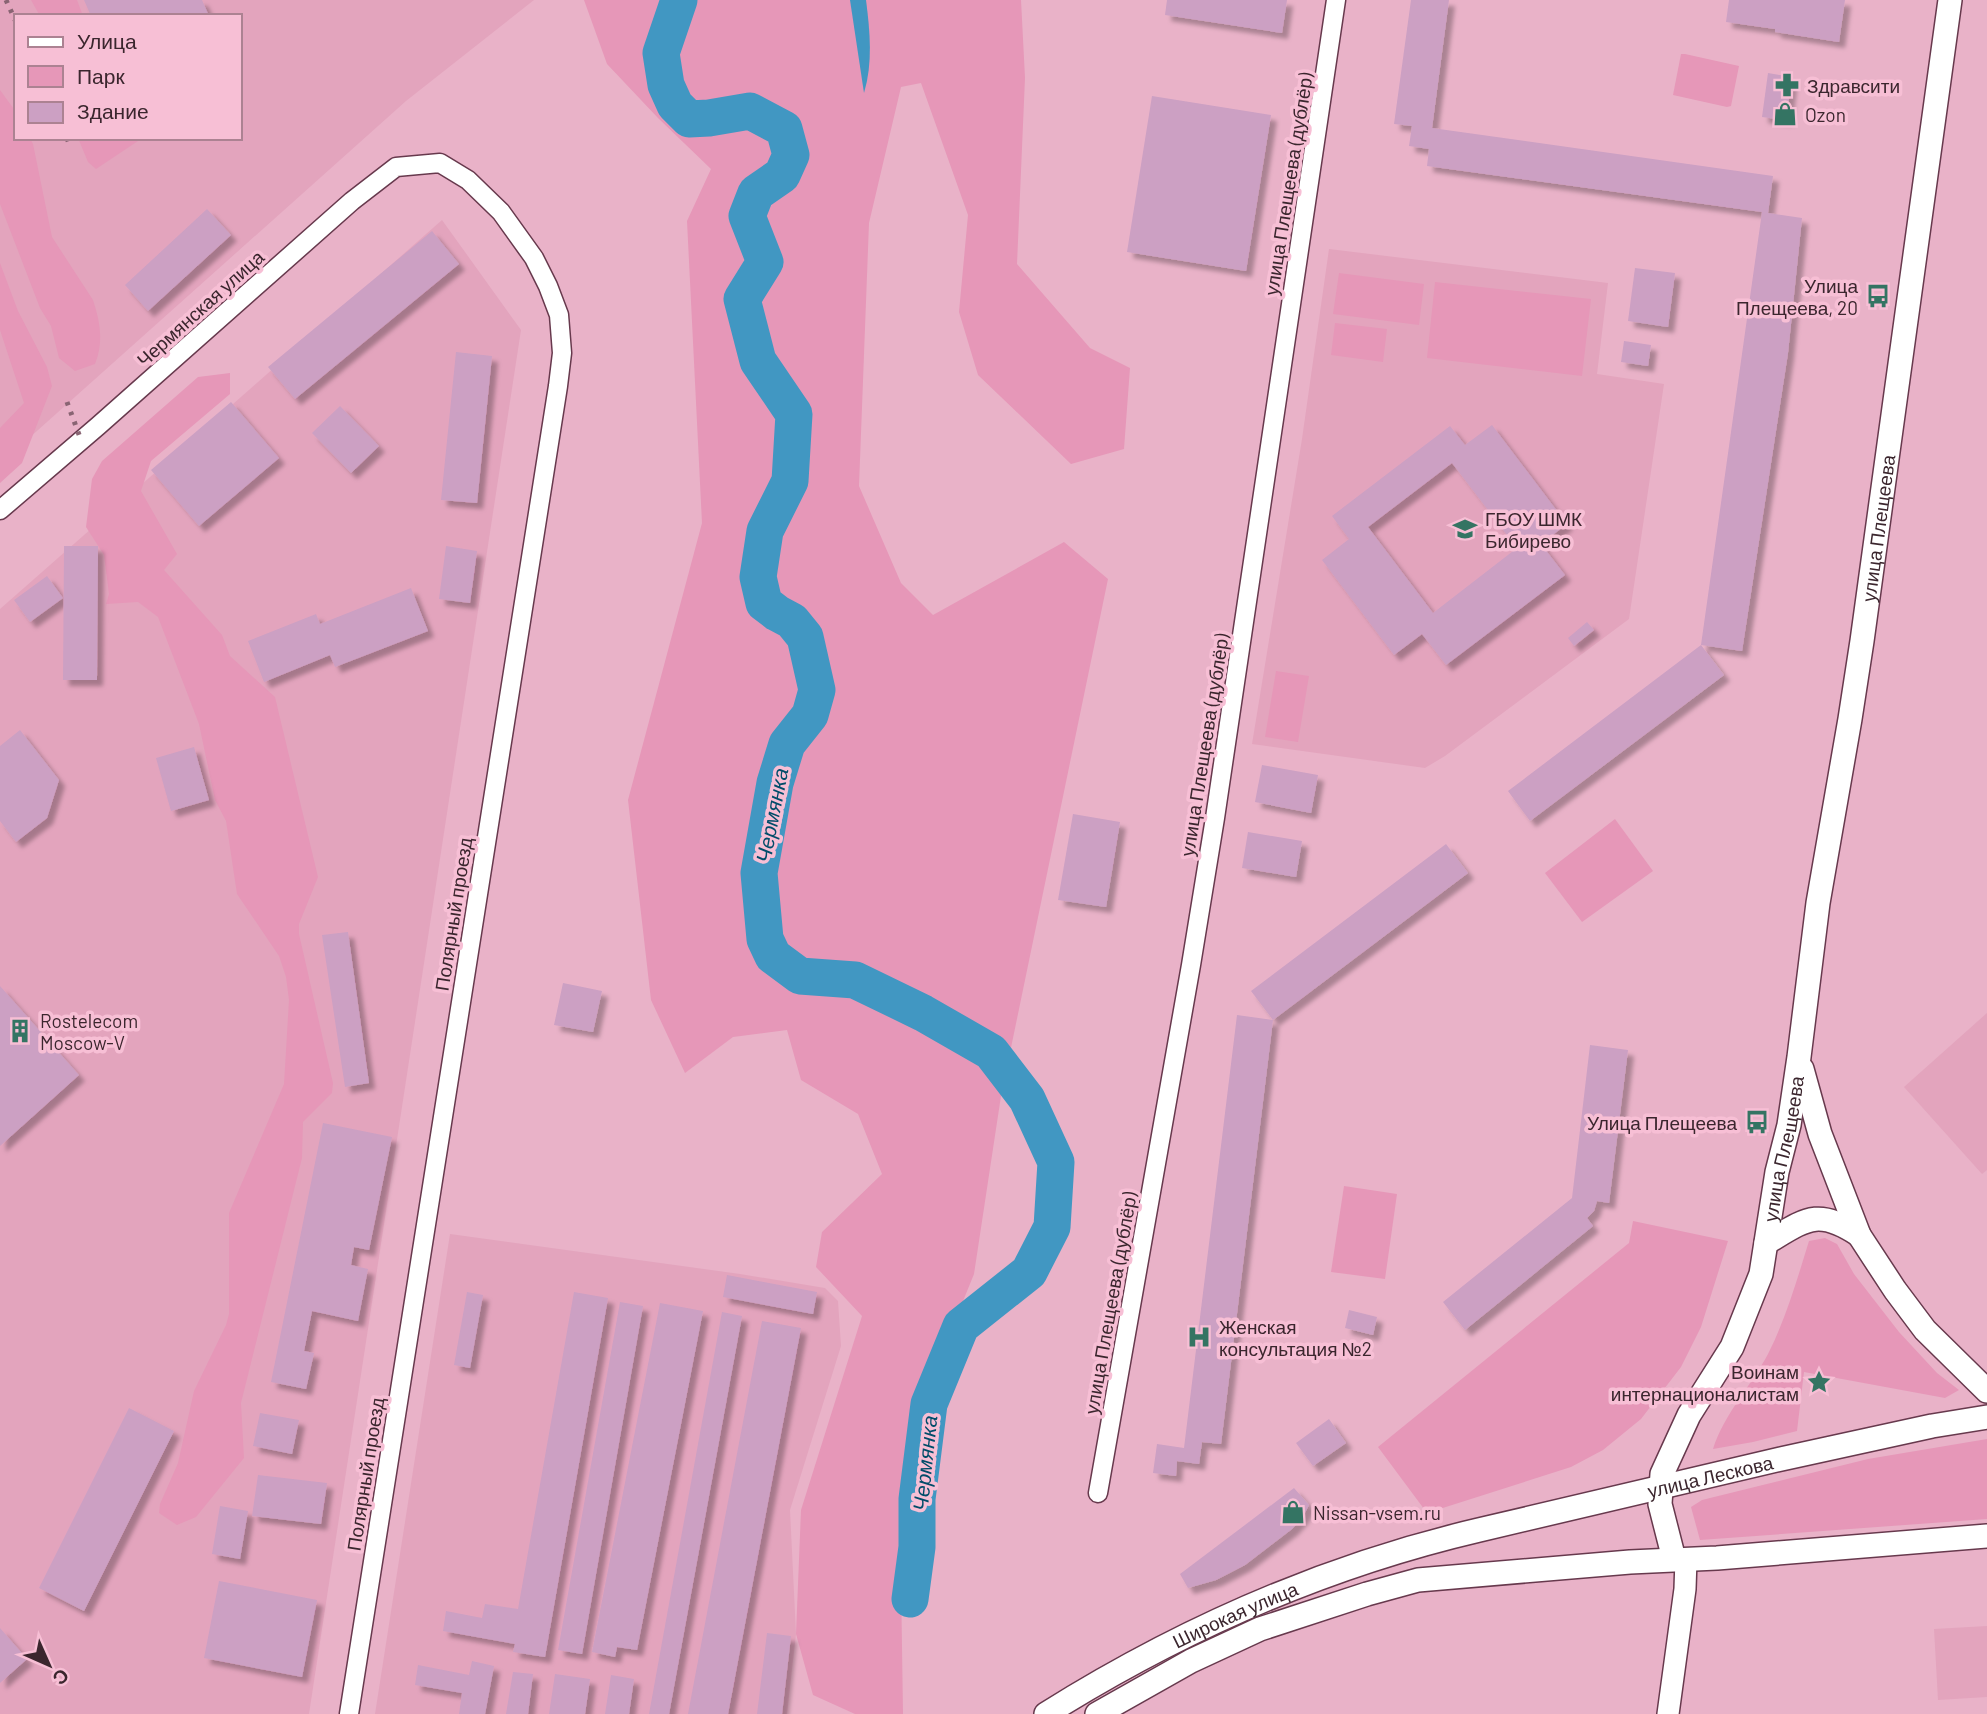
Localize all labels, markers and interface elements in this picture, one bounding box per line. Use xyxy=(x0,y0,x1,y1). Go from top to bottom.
legend xyxy=(14,14,242,140)
text: Улица xyxy=(77,28,137,53)
text: Парк xyxy=(77,63,125,88)
street label: улица Плещеева (дублёр) xyxy=(1259,70,1317,297)
pharmacy icon: Здравсити xyxy=(1773,71,1801,99)
place label: Здравсити xyxy=(1807,74,1900,97)
text: Здание xyxy=(77,98,149,123)
shop icon: Ozon xyxy=(1771,100,1799,128)
place label: Ozon xyxy=(1805,103,1846,126)
street label: Чермянская улица xyxy=(132,245,268,371)
place label: Улица Плещеева, 20 xyxy=(1736,274,1858,319)
bus stop icon: Улица Плещеева, 20 xyxy=(1864,282,1892,310)
street label: улица Плещеева xyxy=(1856,453,1899,603)
place label: ГБОУ ШМК Бибирево xyxy=(1485,507,1582,552)
school or university icon: ГБОУ ШМК Бибирево xyxy=(1451,515,1479,543)
street label: улица Плещеева (дублёр) xyxy=(1175,631,1233,858)
water label: Чермянка xyxy=(750,765,792,865)
street label: Полярный проезд xyxy=(429,836,477,992)
place label: Rostelecom Moscow-V xyxy=(40,1009,138,1054)
building icon: Rostelecom Moscow-V xyxy=(6,1017,34,1045)
street label: улица Плещеева xyxy=(1758,1074,1808,1223)
bus stop icon: Улица Плещеева xyxy=(1743,1108,1771,1136)
place label: Улица Плещеева xyxy=(1587,1111,1737,1134)
street label: улица Плещеева (дублёр) xyxy=(1079,1189,1141,1416)
place label: Женская консультация №2 xyxy=(1219,1315,1372,1360)
hospital icon: Женская консультация №2 xyxy=(1185,1323,1213,1351)
place label: Воинам интернационалистам xyxy=(1611,1360,1799,1405)
place icon: Воинам интернационалистам xyxy=(1805,1368,1833,1396)
street label: Полярный проезд xyxy=(341,1396,389,1552)
water label: Чермянка xyxy=(907,1414,941,1512)
street label: улица Лескова xyxy=(1645,1450,1776,1502)
shop icon: Nissan-vsem.ru xyxy=(1279,1498,1307,1526)
place label: Nissan-vsem.ru xyxy=(1313,1501,1441,1524)
street label: Широкая улица xyxy=(1168,1576,1301,1652)
north arrow xyxy=(14,1630,84,1700)
text: С xyxy=(48,1664,74,1691)

